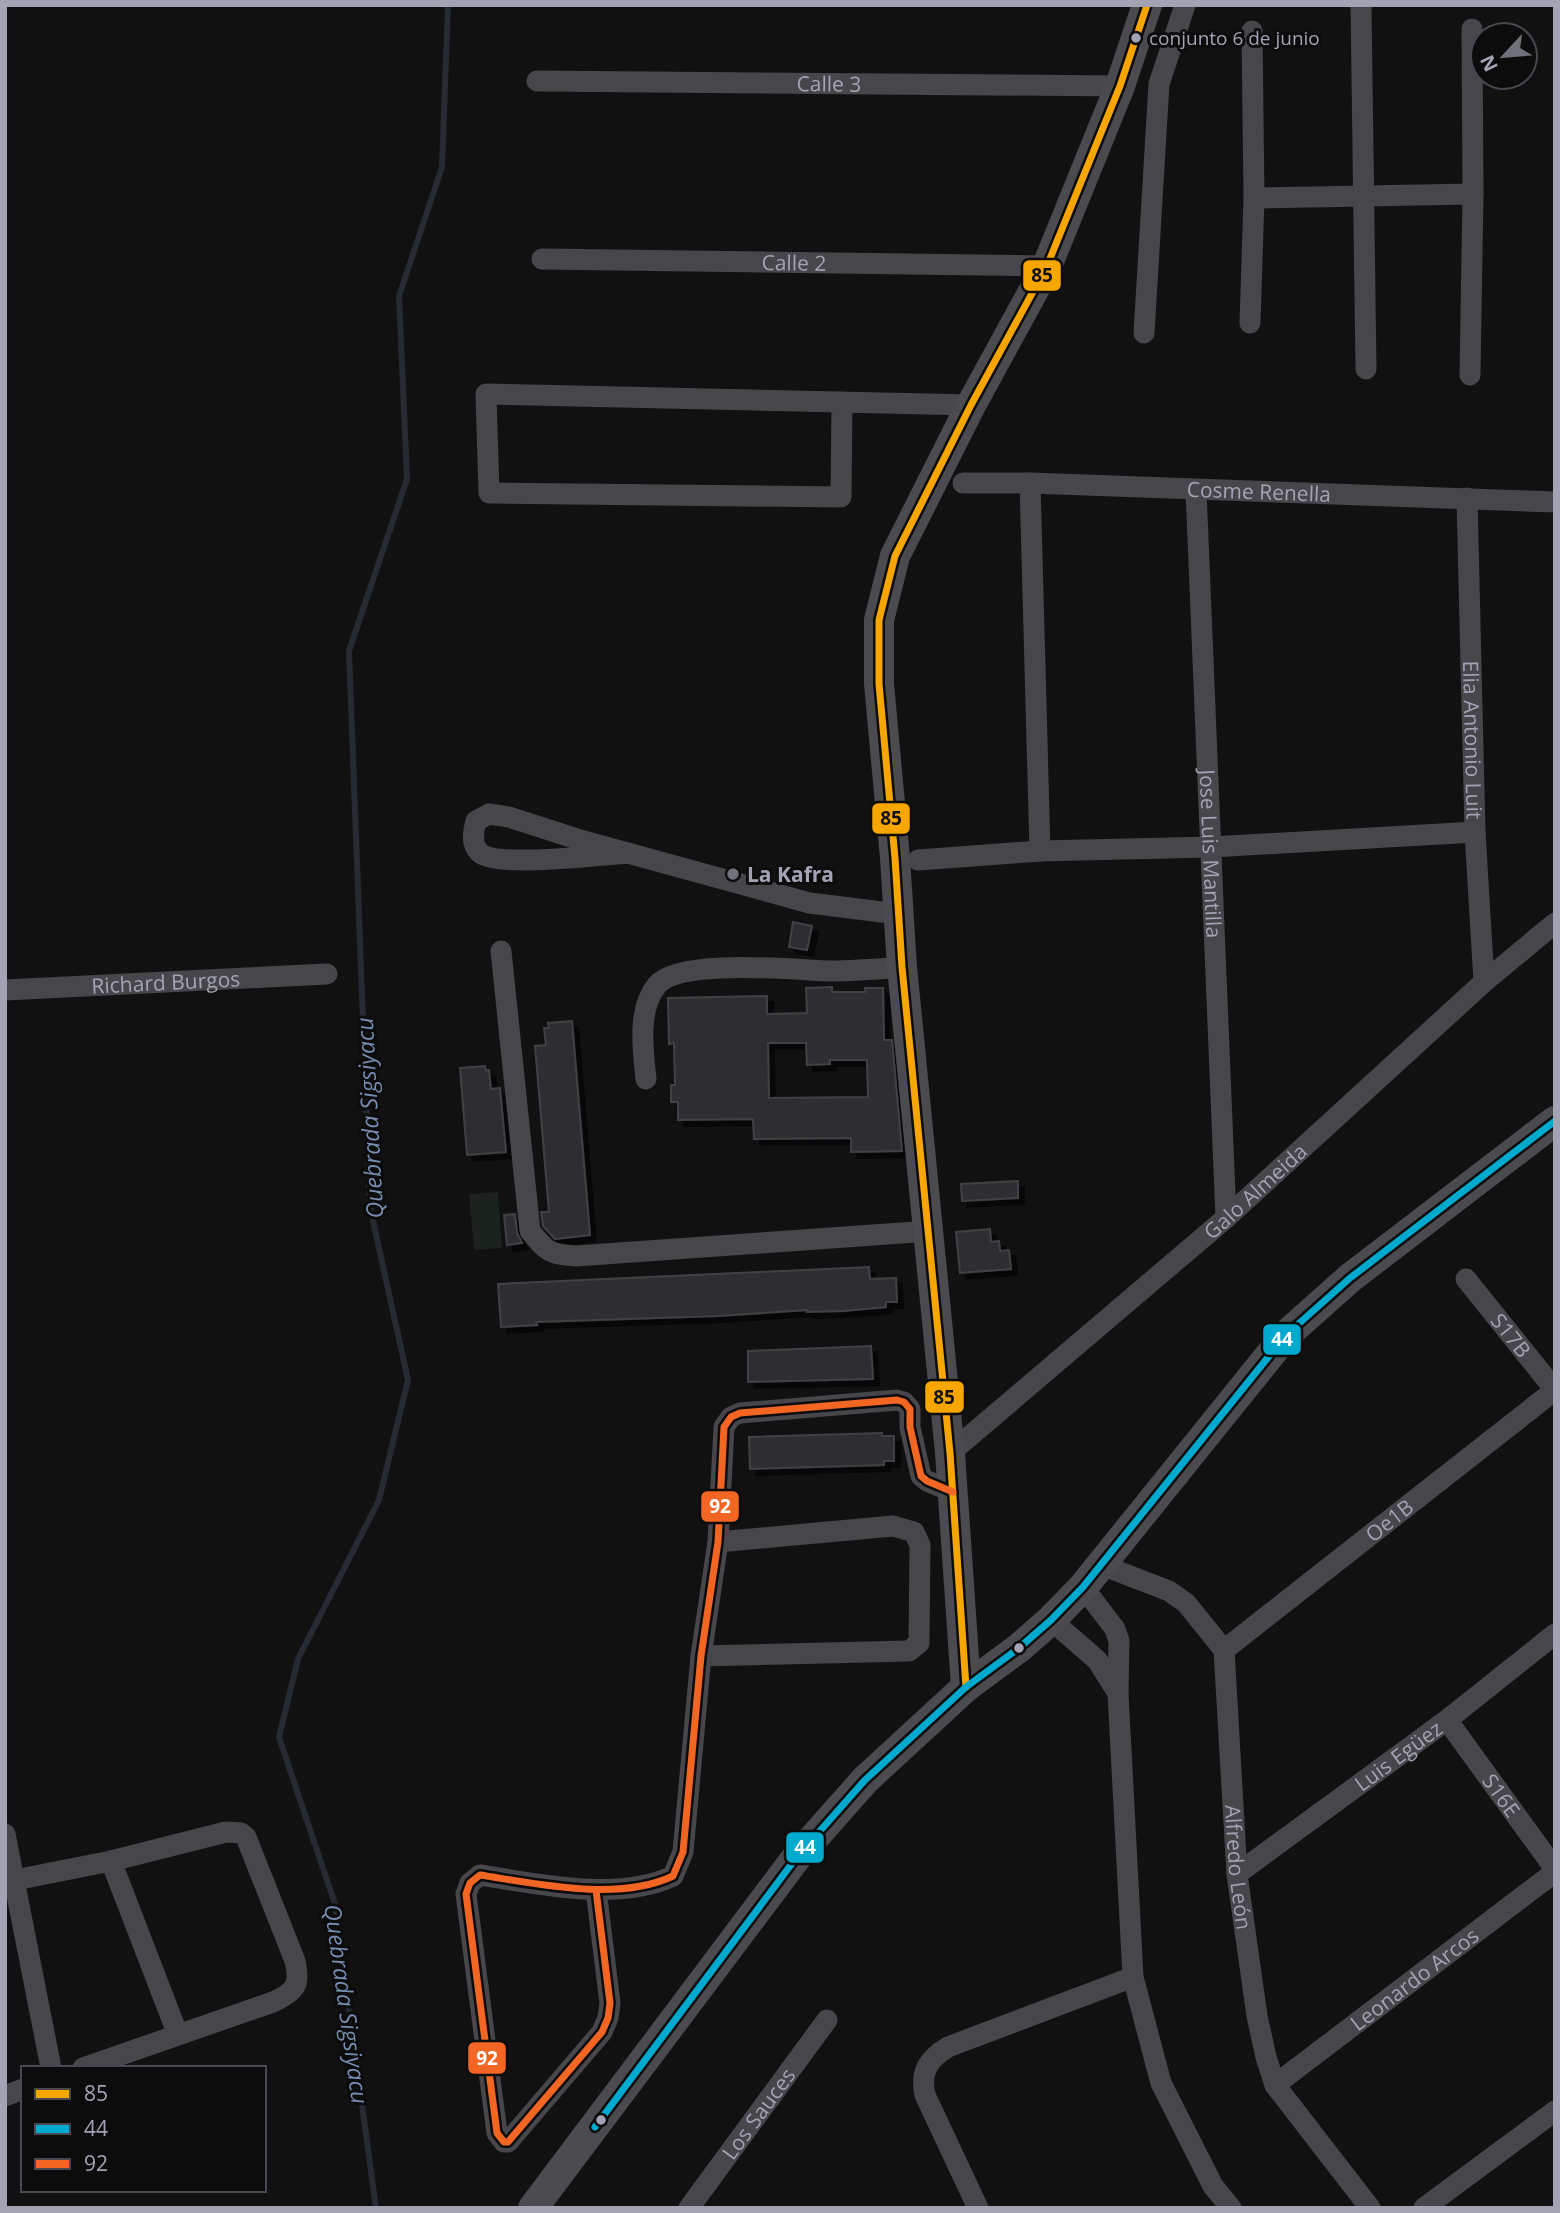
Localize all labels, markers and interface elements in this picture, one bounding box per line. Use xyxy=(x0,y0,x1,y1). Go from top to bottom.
north arrow xyxy=(1469,21,1539,91)
place label: conjunto 6 de junio xyxy=(1149,25,1320,51)
marker: conjunto 6 de junio xyxy=(1129,31,1143,45)
text: N xyxy=(1474,51,1504,76)
street label: Calle 3 xyxy=(796,69,862,98)
street label: Calle 2 xyxy=(761,248,827,277)
line badge: 85 xyxy=(1022,259,1062,292)
text: 85 xyxy=(1031,262,1053,288)
street label: Cosme Renella xyxy=(1186,475,1331,508)
street label: Elia Antonio Luit xyxy=(1457,660,1489,820)
street label: Jose Luis Mantilla xyxy=(1193,767,1228,939)
line badge: 85 xyxy=(871,802,911,835)
text: 85 xyxy=(880,805,902,831)
place label: La Kafra xyxy=(747,860,834,888)
marker: La Kafra xyxy=(725,866,741,882)
street label: Richard Burgos xyxy=(91,964,241,1000)
water label: Quebrada Sigsiyacu xyxy=(348,1017,390,1219)
street label: Galo Almeida xyxy=(1197,1137,1313,1245)
street label: S17B xyxy=(1485,1307,1537,1363)
line badge: 44 xyxy=(1262,1323,1302,1356)
text: 44 xyxy=(1271,1326,1293,1352)
line badge: 85 xyxy=(924,1380,965,1414)
text: 85 xyxy=(933,1384,955,1410)
line badge: 92 xyxy=(700,1490,740,1523)
text: 92 xyxy=(709,1493,731,1519)
street label: Oe1B xyxy=(1359,1493,1419,1548)
unlabelled marker xyxy=(1012,1641,1026,1655)
street label: Luis Egüez xyxy=(1349,1714,1448,1797)
street label: S16E xyxy=(1476,1768,1527,1823)
street label: Alfredo León xyxy=(1219,1804,1259,1931)
line badge: 44 xyxy=(785,1831,825,1864)
text: 44 xyxy=(794,1834,816,1860)
water label: Quebrada Sigsiyacu xyxy=(317,1902,377,2106)
street label: Leonardo Arcos xyxy=(1344,1921,1484,2037)
line badge: 92 xyxy=(467,2041,507,2075)
text: 92 xyxy=(476,2045,498,2071)
street label: Los Sauces xyxy=(715,2062,801,2165)
legend xyxy=(21,2066,266,2192)
text: 85 xyxy=(84,2079,108,2107)
unlabelled marker xyxy=(594,2113,608,2127)
text: 44 xyxy=(84,2114,108,2142)
text: 92 xyxy=(84,2149,108,2177)

